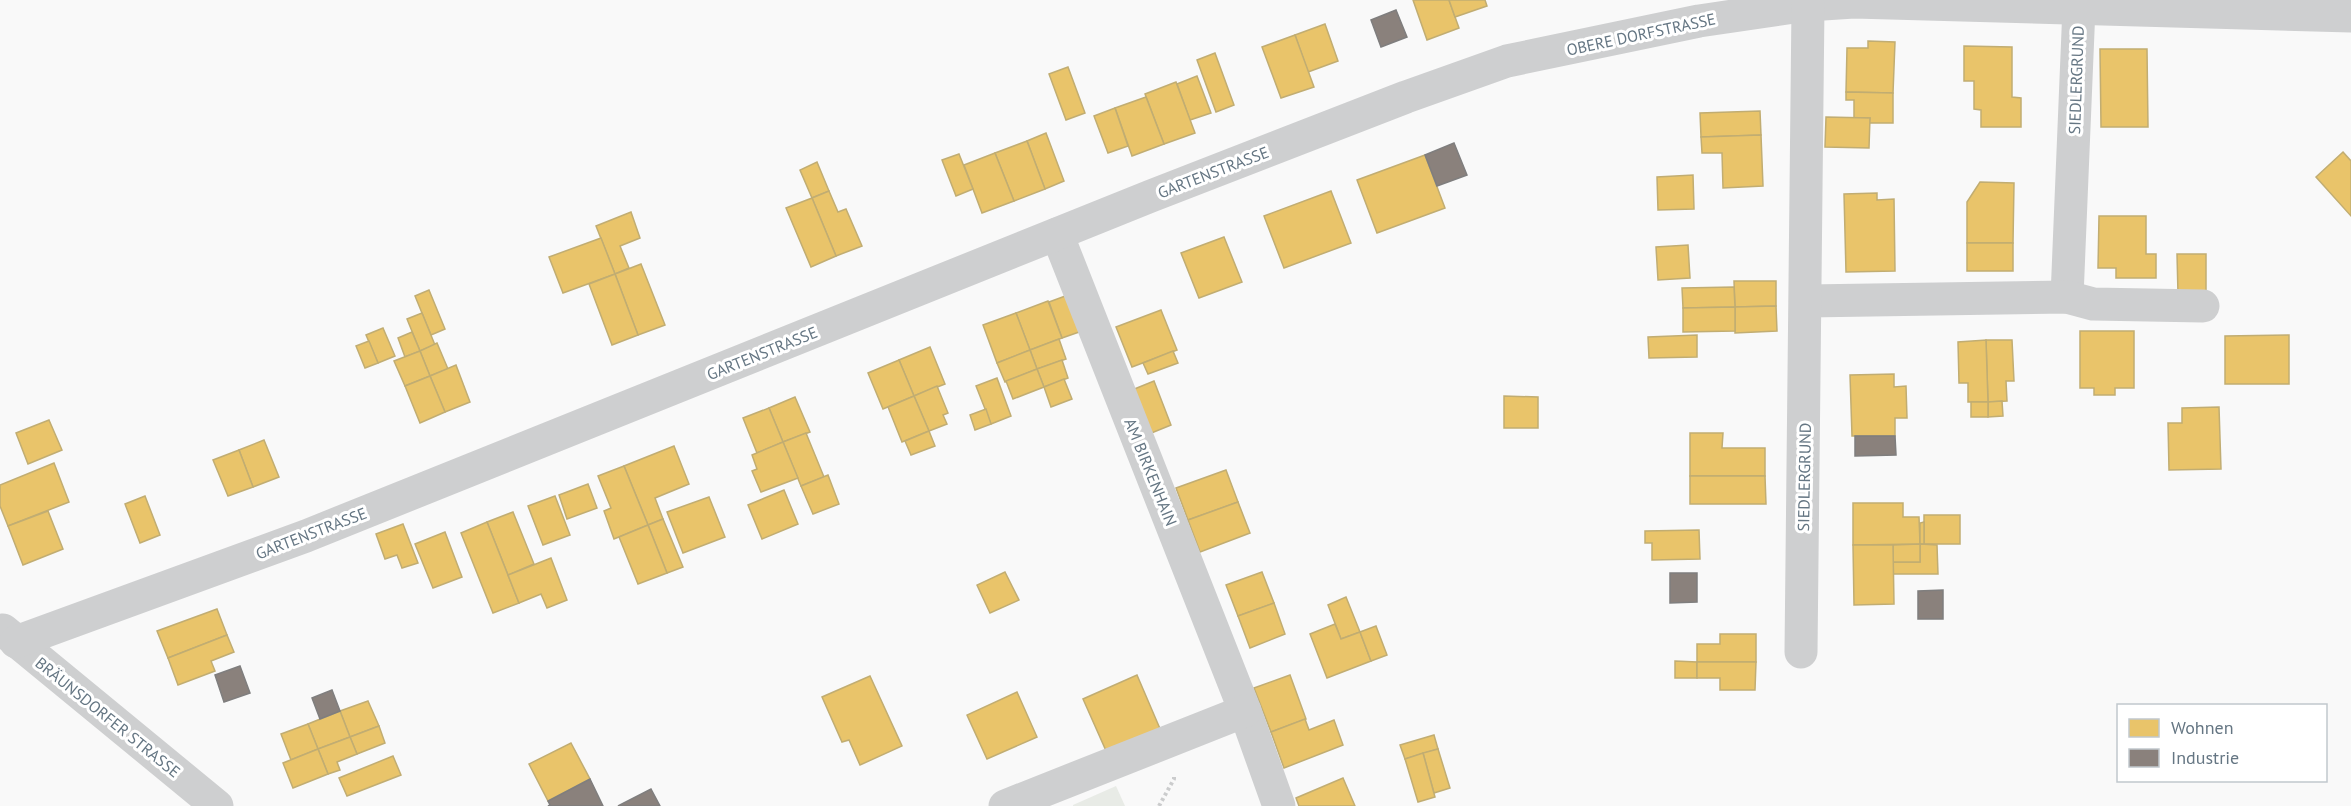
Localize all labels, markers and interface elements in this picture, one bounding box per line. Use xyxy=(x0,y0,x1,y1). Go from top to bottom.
street label: OBERE DORFSTRASSE xyxy=(1565,8,1717,60)
street label: SIEDLERGRUND xyxy=(2064,25,2088,135)
street label: GARTENSTRASSE xyxy=(1155,142,1271,202)
street label: GARTENSTRASSE xyxy=(704,322,820,384)
street label: AM BIRKENHAIN xyxy=(1120,415,1182,529)
street label: SIEDLERGRUND xyxy=(1793,422,1815,532)
street label: GARTENSTRASSE xyxy=(253,503,369,563)
street label: BRÄUNSDORFER STRASSE xyxy=(32,652,184,782)
legend xyxy=(2117,704,2327,782)
text: Wohnen xyxy=(2171,716,2233,739)
text: Industrie xyxy=(2171,746,2239,769)

